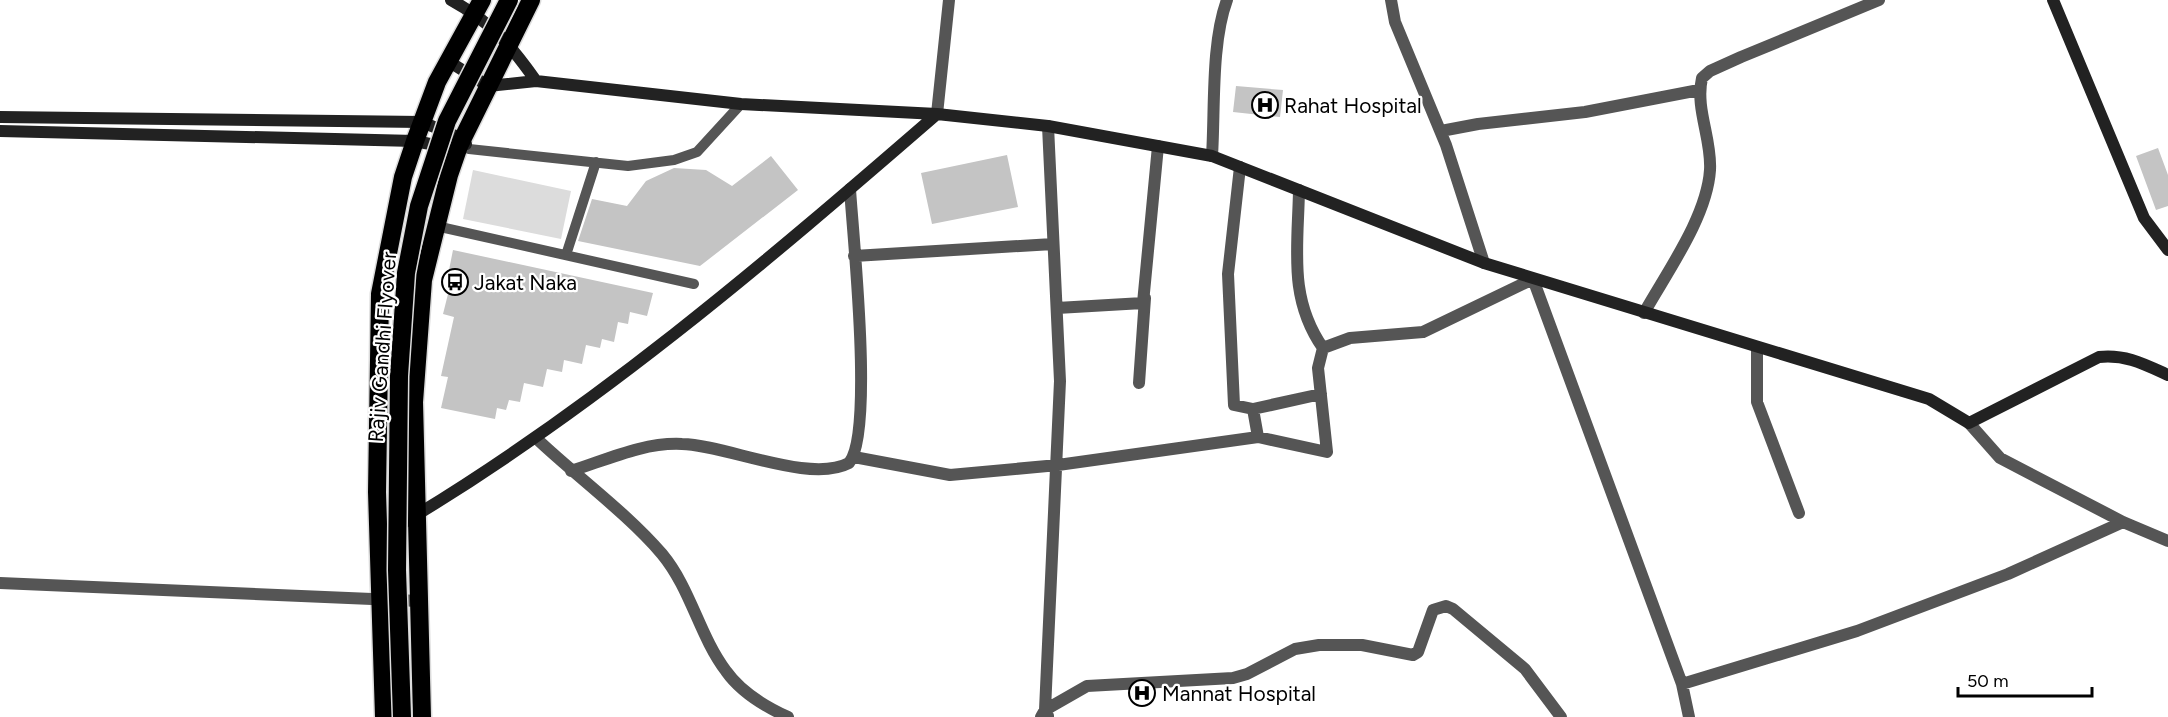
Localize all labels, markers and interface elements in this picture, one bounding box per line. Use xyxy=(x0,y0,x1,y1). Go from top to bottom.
hospital icon: Rahat Hospital xyxy=(1250,90,1280,120)
place label: Rahat Hospital xyxy=(1284,93,1422,118)
street label: Rajiv Gandhi Flyover xyxy=(363,251,401,443)
bus stop icon: Jakat Naka xyxy=(440,267,470,297)
place label: Jakat Naka xyxy=(474,270,577,295)
scale bar xyxy=(1958,660,2092,698)
text: 50 m xyxy=(1967,670,2009,692)
hospital icon: Mannat Hospital xyxy=(1127,678,1157,708)
place label: Mannat Hospital xyxy=(1162,681,1316,706)

